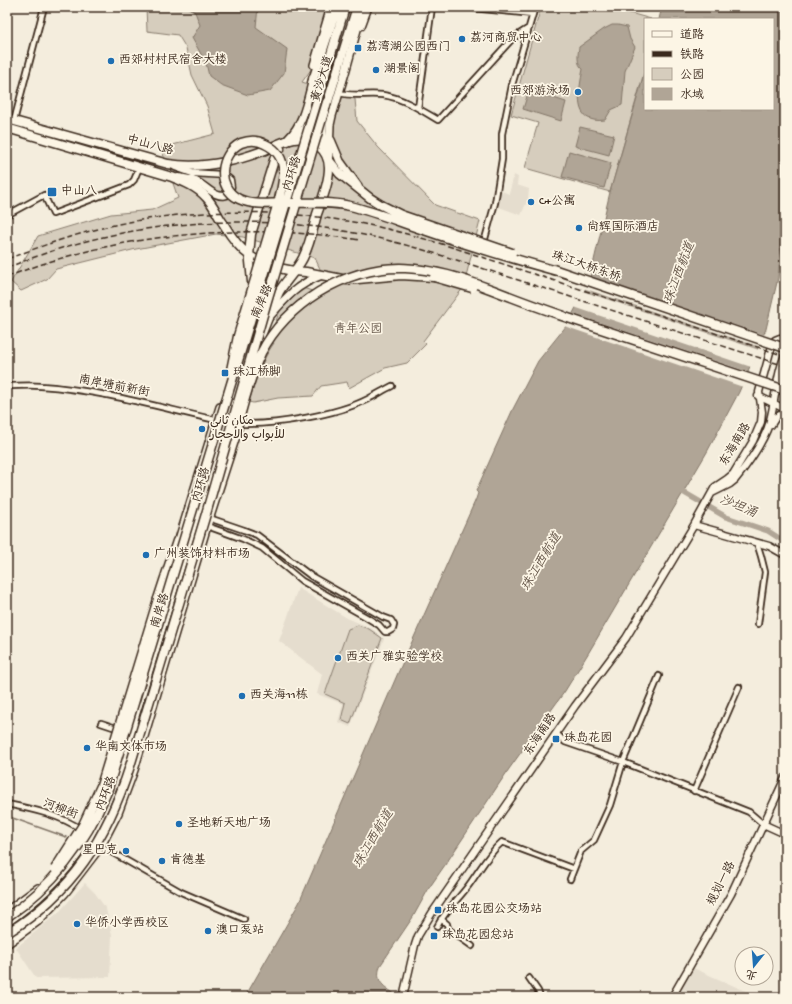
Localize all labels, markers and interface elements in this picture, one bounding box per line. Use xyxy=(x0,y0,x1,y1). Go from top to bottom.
legend xyxy=(644,18,774,110)
text: 道路 xyxy=(680,28,704,43)
place label: 荔河商贸中心 xyxy=(470,30,542,46)
marker: 荔河商贸中心 xyxy=(457,34,467,44)
place label: 荔湾湖公园西门 xyxy=(366,40,450,55)
marker: 荔湾湖公园西门 xyxy=(353,43,363,53)
text: 铁路 xyxy=(680,48,704,63)
place label: 西郊村村民宿舍大楼 xyxy=(119,52,227,68)
street label: 黄沙大道 xyxy=(308,54,337,104)
marker: 西郊村村民宿舍大楼 xyxy=(106,56,116,66)
place label: 湖景阁 xyxy=(384,62,420,77)
marker: 湖景阁 xyxy=(371,65,381,75)
text: 公园 xyxy=(680,68,704,83)
place label: 西郊游泳场 xyxy=(510,84,570,99)
marker: 西郊游泳场 xyxy=(573,87,583,97)
text: 水域 xyxy=(680,88,704,103)
street label: 中山八路 xyxy=(125,132,175,159)
street label: 内环路 xyxy=(280,154,305,193)
place label: 中山八 xyxy=(61,184,97,199)
marker: 中山八 xyxy=(46,186,58,198)
place label: C+公寓 xyxy=(539,194,575,209)
marker: C+公寓 xyxy=(526,197,536,207)
place label: 尚辉国际酒店 xyxy=(587,220,659,235)
marker: 尚辉国际酒店 xyxy=(574,223,584,233)
water label: 珠江西航道 xyxy=(660,239,699,306)
street label: 珠江大桥东桥 xyxy=(550,248,624,286)
street label: 南岸路 xyxy=(249,282,276,321)
park label: 青年公园 xyxy=(334,322,382,337)
place label: 珠江桥脚 xyxy=(233,365,281,380)
marker: 珠江桥脚 xyxy=(220,368,230,378)
street label: 南岸塘前新街 xyxy=(77,372,151,401)
place label: مكان ثاني للأبواب والأحجار xyxy=(209,415,285,443)
street label: 东海南路 xyxy=(717,420,754,469)
marker: مكان ثاني للأبواب والأحجار xyxy=(197,424,207,434)
street label: 内环路 xyxy=(189,465,214,504)
water label: 沙坦涌 xyxy=(717,492,760,522)
water label: 珠江西航道 xyxy=(518,529,566,594)
place label: 广州装饰材料市场 xyxy=(154,546,250,562)
marker: 广州装饰材料市场 xyxy=(141,550,151,560)
street label: 南岸路 xyxy=(148,591,173,630)
place label: 西关广雅实验学校 xyxy=(346,650,442,665)
marker: 西关广雅实验学校 xyxy=(333,653,343,663)
place label: 西关海11栋 xyxy=(250,687,308,703)
marker: 西关海11栋 xyxy=(237,691,247,701)
street label: 东海南路 xyxy=(521,711,560,759)
place label: 珠岛花园 xyxy=(564,731,612,746)
marker: 珠岛花园 xyxy=(551,734,561,744)
place label: 华南文体市场 xyxy=(95,740,167,755)
marker: 华南文体市场 xyxy=(82,743,92,753)
street label: 内环路 xyxy=(93,774,120,813)
street label: 河柳街 xyxy=(41,796,80,823)
water label: 珠江西航道 xyxy=(350,806,398,871)
place label: 圣地新天地广场 xyxy=(187,816,271,831)
marker: 圣地新天地广场 xyxy=(174,819,184,829)
place label: 星巴克 xyxy=(82,843,118,858)
marker: 星巴克 xyxy=(121,846,131,856)
place label: 肯德基 xyxy=(170,852,206,868)
marker: 肯德基 xyxy=(157,856,167,866)
street label: 规划一路 xyxy=(704,859,739,909)
place label: 珠岛花园公交场站 xyxy=(446,902,542,917)
marker: 珠岛花园公交场站 xyxy=(433,905,443,915)
place label: 华侨小学西校区 xyxy=(85,915,169,931)
marker: 华侨小学西校区 xyxy=(72,919,82,929)
place label: 澳口泵站 xyxy=(216,923,264,938)
marker: 澳口泵站 xyxy=(203,926,213,936)
place label: 珠岛花园总站 xyxy=(442,927,514,943)
marker: 珠岛花园总站 xyxy=(429,931,439,941)
north arrow xyxy=(734,946,774,986)
text: 北 xyxy=(745,966,759,981)

